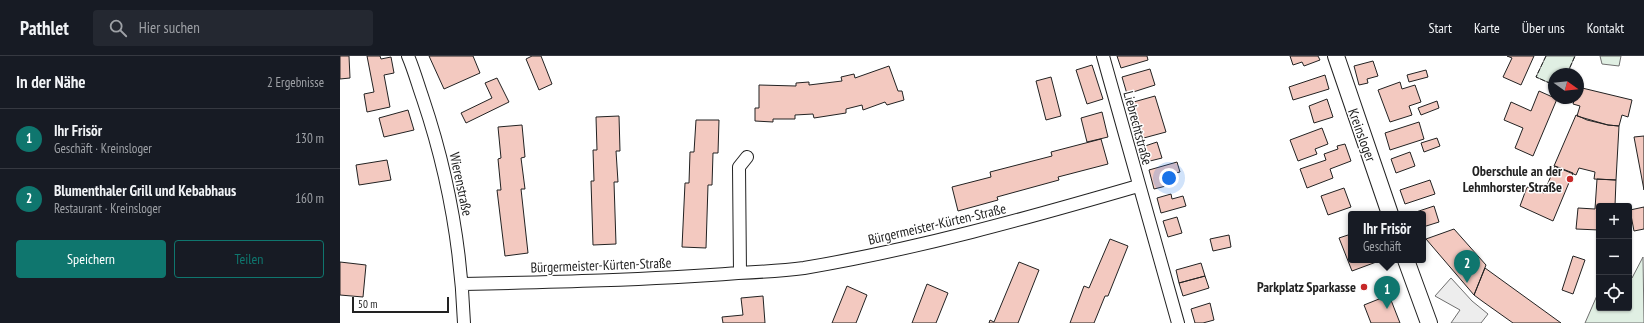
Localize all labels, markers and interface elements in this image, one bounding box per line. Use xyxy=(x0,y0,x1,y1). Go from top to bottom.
search box xyxy=(93,10,373,46)
text: Pathlet xyxy=(20,16,69,40)
icon: search xyxy=(107,17,129,39)
text: Hier suchen xyxy=(139,18,200,37)
text: Start xyxy=(1428,19,1452,37)
text: Karte xyxy=(1474,19,1500,37)
text: Über uns xyxy=(1522,19,1565,37)
text: Kontakt xyxy=(1587,19,1624,37)
north arrow xyxy=(1548,68,1584,104)
text: In der Nähe xyxy=(16,71,86,93)
text: 2 Ergebnisse xyxy=(267,74,324,91)
street label: Liebrechtstraße xyxy=(1119,89,1157,167)
street label: Kreinsloger xyxy=(1344,106,1380,164)
text: Ihr Frisör xyxy=(54,121,102,140)
text: 1 xyxy=(26,130,32,147)
text: 130 m xyxy=(295,130,324,147)
text: Geschäft · Kreinsloger xyxy=(54,140,152,157)
street label: Wierenstraße xyxy=(445,151,477,218)
place label: Oberschule an der Lehmhorster Straße xyxy=(1463,162,1563,196)
your location xyxy=(1159,168,1179,188)
marker: Oberschule an der Lehmhorster Straße xyxy=(1565,174,1575,184)
text: Blumenthaler Grill und Kebabhaus xyxy=(54,181,236,200)
text: 2 xyxy=(26,190,32,207)
text: 160 m xyxy=(295,190,324,207)
street label: Bürgermeister-Kürten-Straße xyxy=(866,199,1008,249)
text: Restaurant · Kreinsloger xyxy=(54,200,161,217)
map controls xyxy=(1596,203,1632,311)
button: + xyxy=(1596,203,1632,239)
popup xyxy=(1348,211,1426,263)
text: Ihr Frisör xyxy=(1363,219,1411,238)
text: Geschäft xyxy=(1363,238,1401,255)
button: − xyxy=(1596,239,1632,275)
button: Speichern xyxy=(16,240,166,278)
button: Teilen xyxy=(174,240,324,278)
pin: 2 xyxy=(1454,250,1480,283)
street label: Bürgermeister-Kürten-Straße xyxy=(530,254,672,276)
button: locate xyxy=(1596,275,1632,311)
pin: 1 xyxy=(1374,276,1400,309)
place label: Parkplatz Sparkasse xyxy=(1257,278,1356,296)
marker: Parkplatz Sparkasse xyxy=(1359,282,1369,292)
scale bar xyxy=(352,295,449,314)
text: 50 m xyxy=(358,297,377,311)

